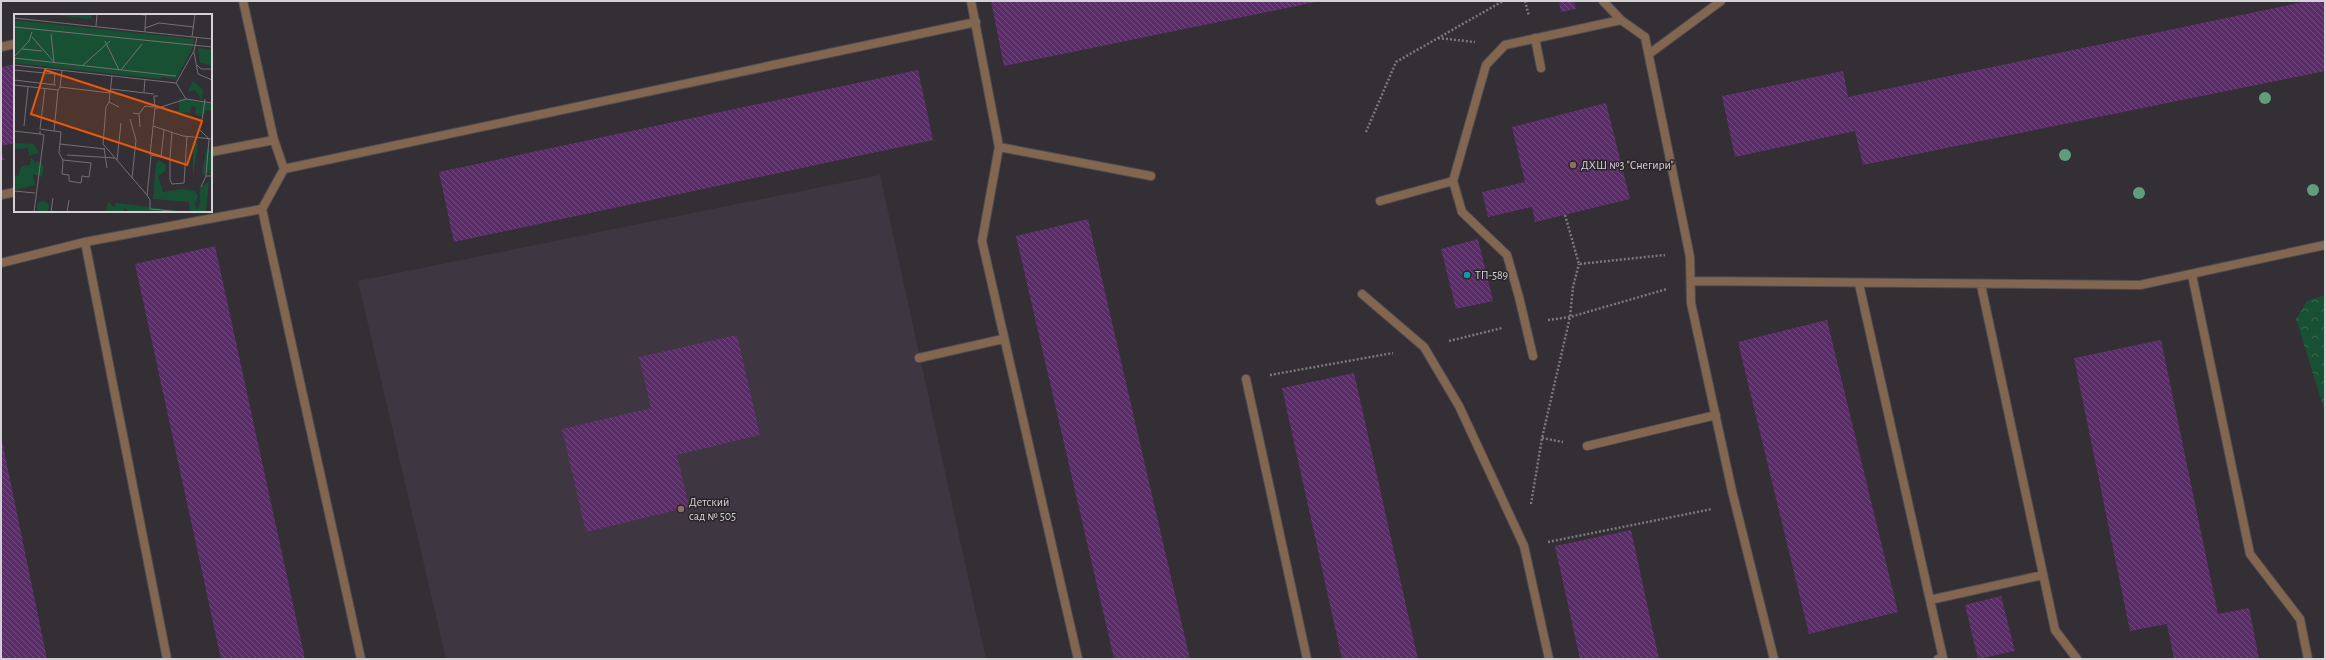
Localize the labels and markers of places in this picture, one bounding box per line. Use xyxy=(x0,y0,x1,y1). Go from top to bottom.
place label: ДХШ №3 "Снегири" xyxy=(1581,159,1674,171)
marker: ДХШ №3 "Снегири" xyxy=(1568,160,1578,170)
place label: ТП-589 xyxy=(1475,269,1509,281)
marker: ТП-589 xyxy=(1462,270,1472,280)
place label: Детский сад № 505 xyxy=(689,496,736,522)
marker: Детский сад № 505 xyxy=(676,504,686,514)

